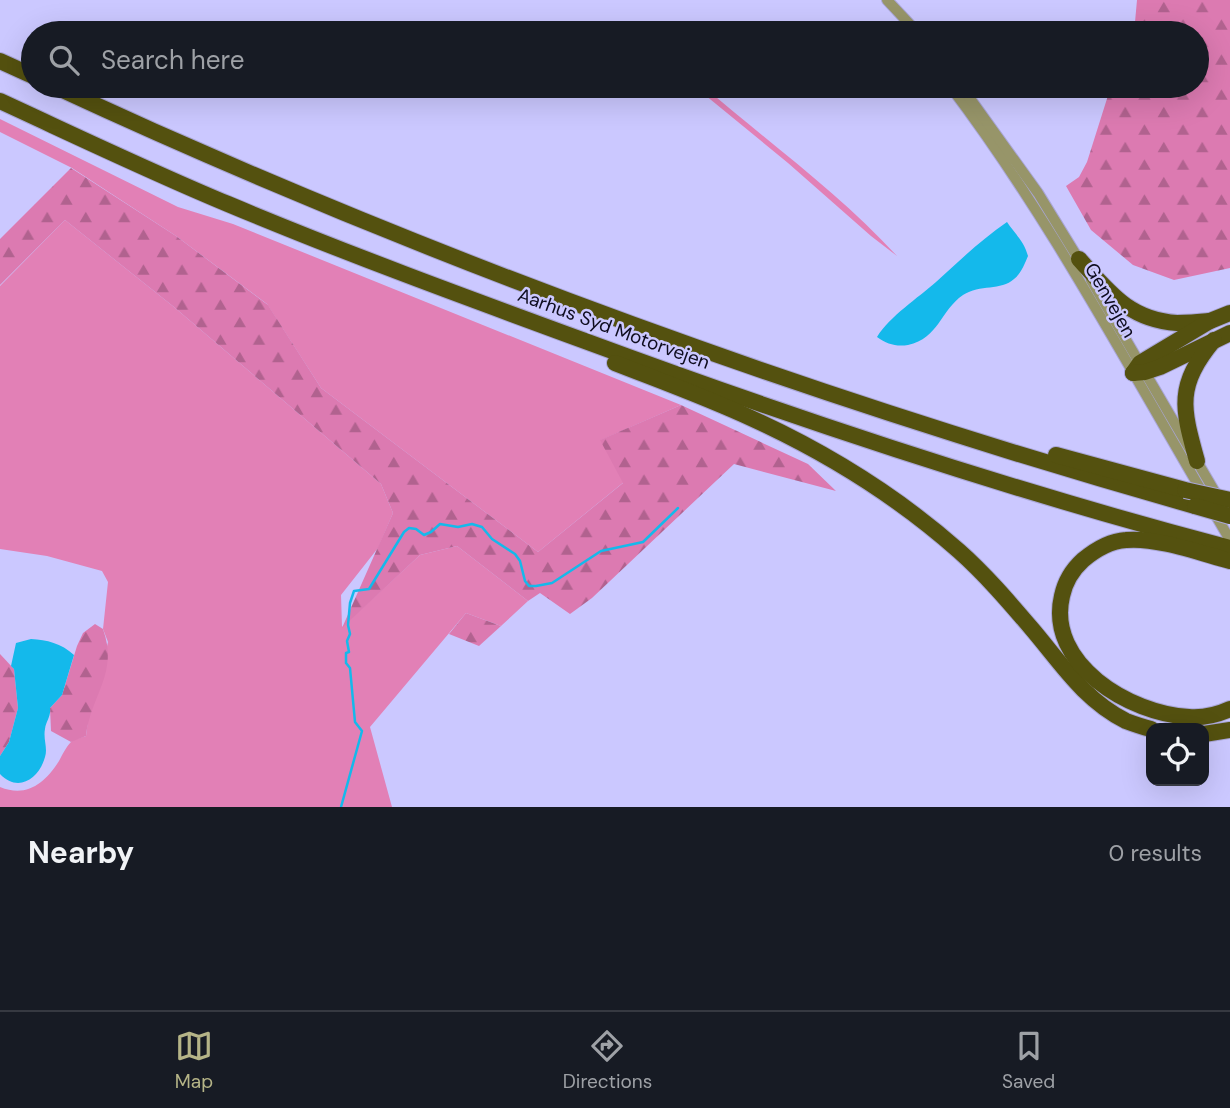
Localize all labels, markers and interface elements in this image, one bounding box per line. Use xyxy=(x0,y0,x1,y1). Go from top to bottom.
search box xyxy=(21,21,1209,98)
icon: search xyxy=(45,41,83,79)
text: Search here xyxy=(101,43,244,77)
street label: Genvejen xyxy=(1079,258,1142,342)
street label: Aarhus Syd Motorvejen xyxy=(514,282,713,375)
map controls xyxy=(1146,723,1209,786)
button: locate xyxy=(1146,723,1209,786)
text: Nearby xyxy=(28,833,134,872)
text: 0 results xyxy=(1109,838,1202,868)
tab: Map xyxy=(175,1027,213,1094)
tab: Directions xyxy=(563,1027,652,1094)
tab: Saved xyxy=(1002,1027,1055,1094)

